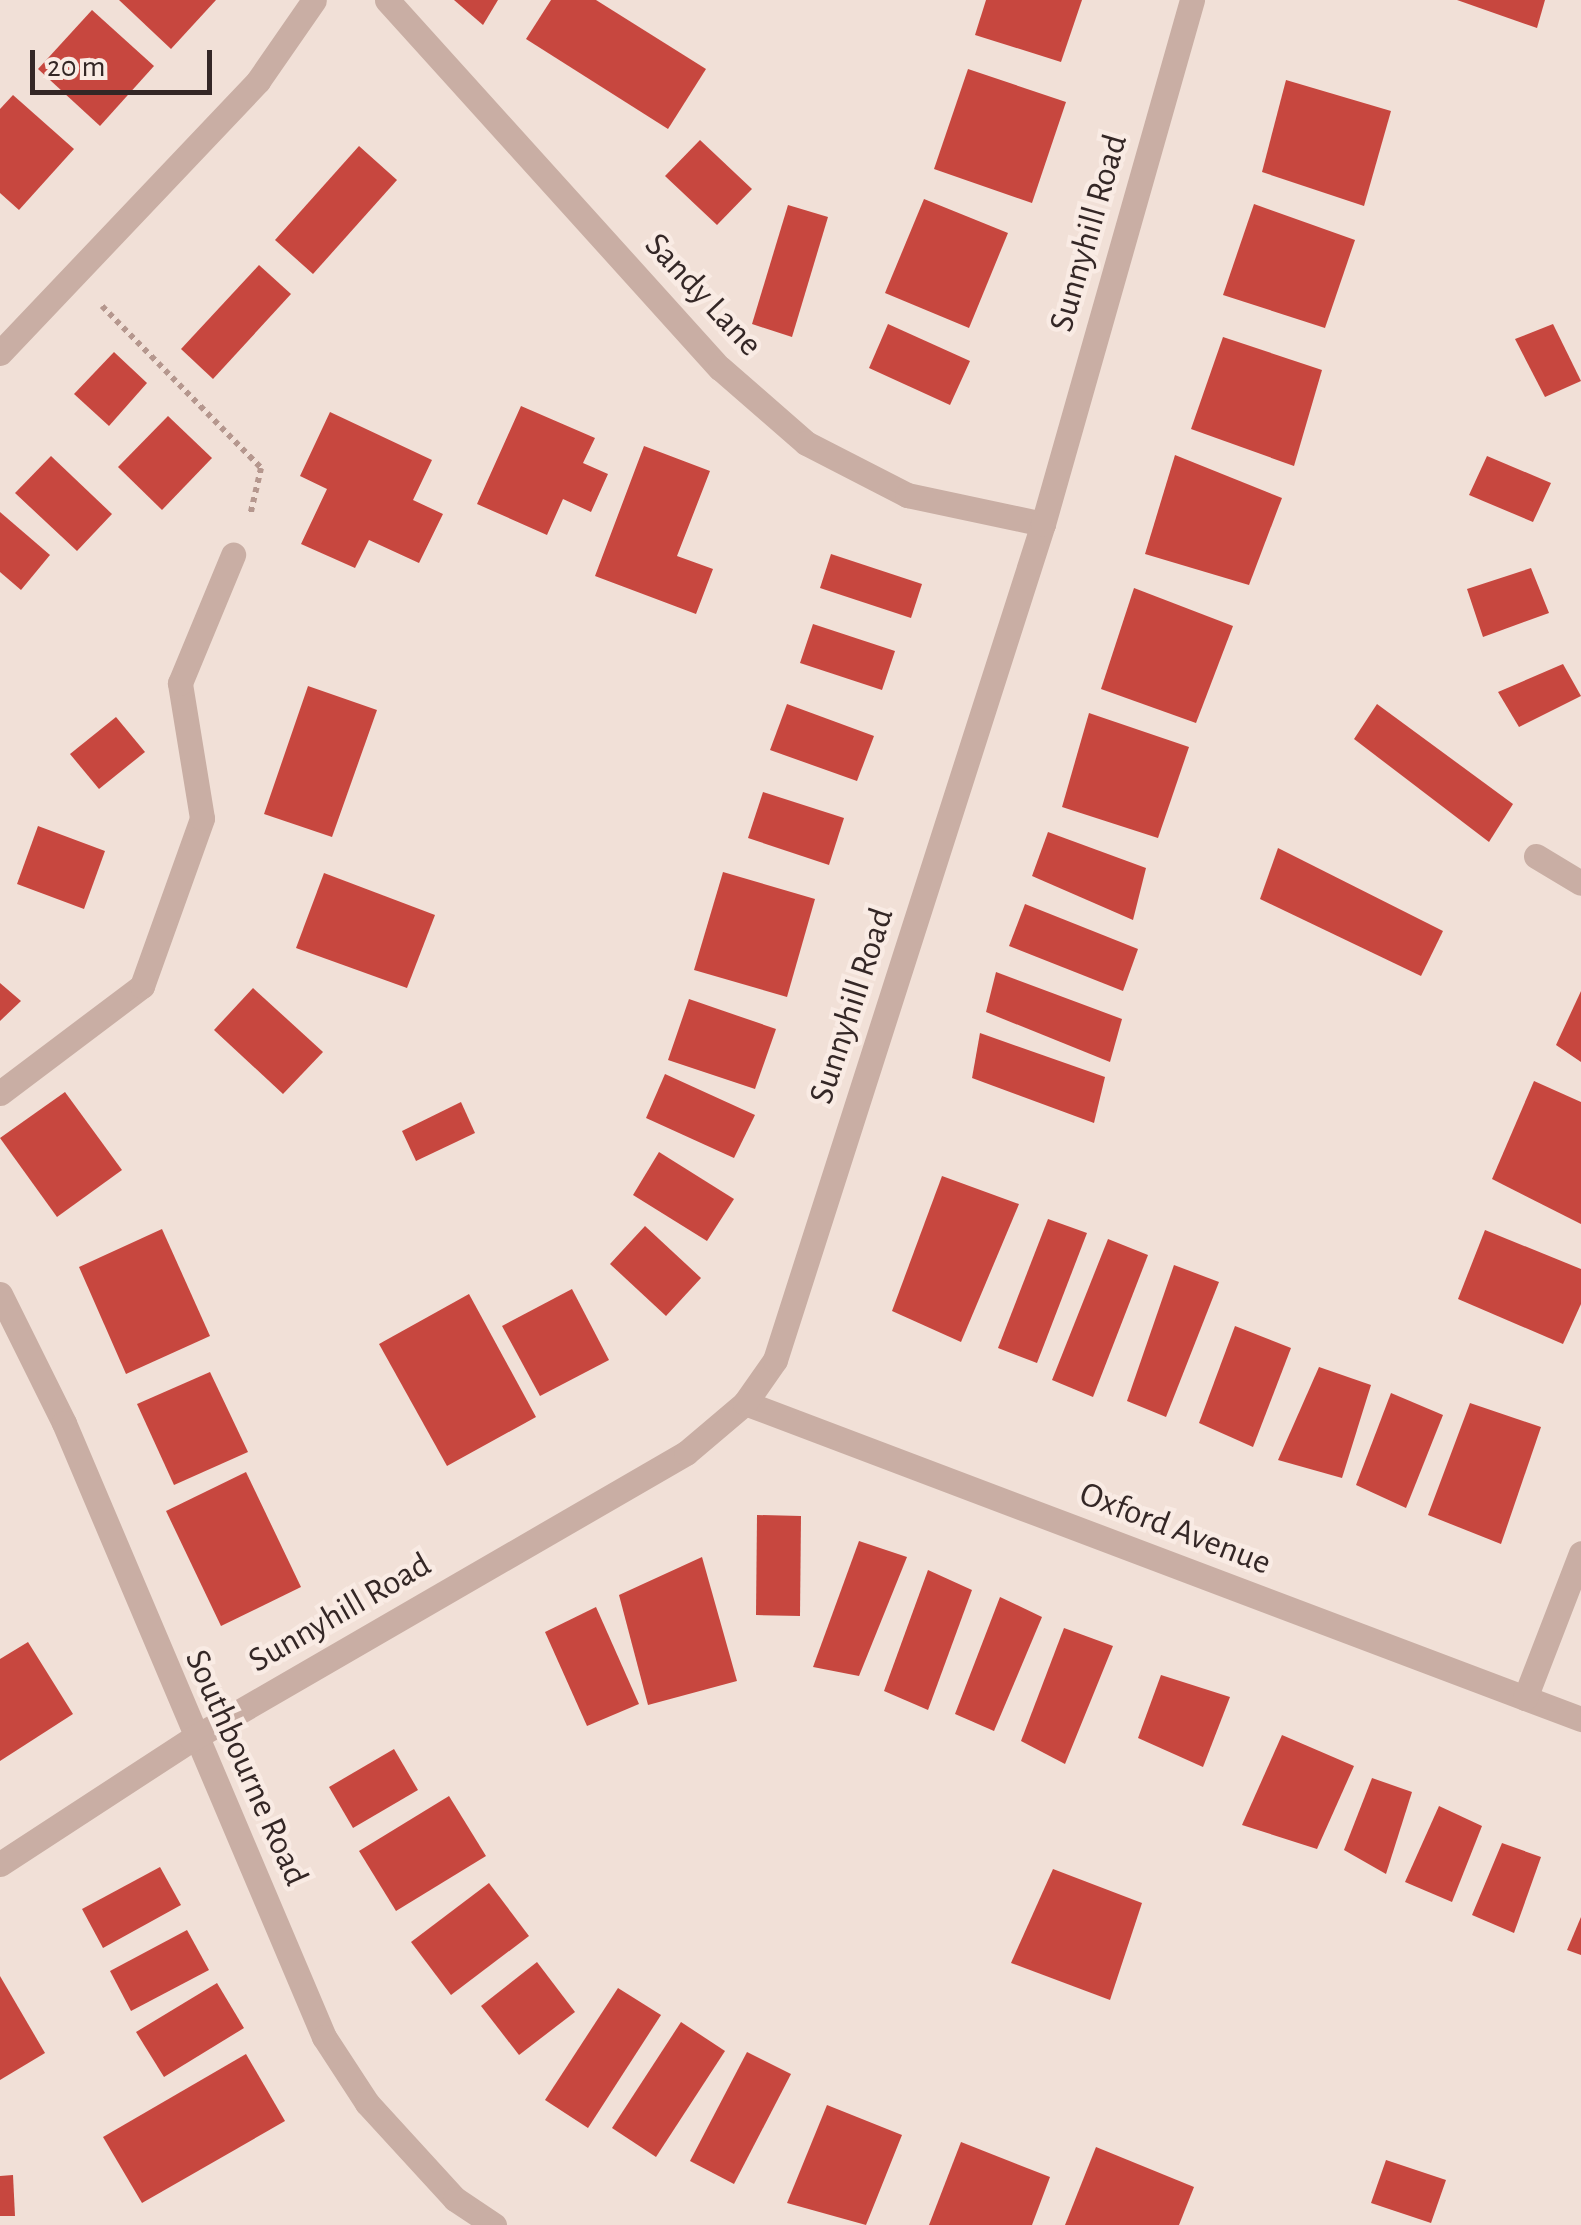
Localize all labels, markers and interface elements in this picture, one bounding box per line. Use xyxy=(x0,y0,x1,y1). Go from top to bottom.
scale bar xyxy=(35,30,218,92)
text: 20 m xyxy=(47,52,105,82)
street label: Sunnyhill Road xyxy=(1041,129,1137,337)
street label: Sandy Lane xyxy=(635,225,771,365)
street label: Sunnyhill Road xyxy=(801,903,903,1109)
street label: Oxford Avenue xyxy=(1073,1473,1277,1585)
street label: Sunnyhill Road xyxy=(241,1544,439,1682)
street label: Southbourne Road xyxy=(175,1644,317,1892)

